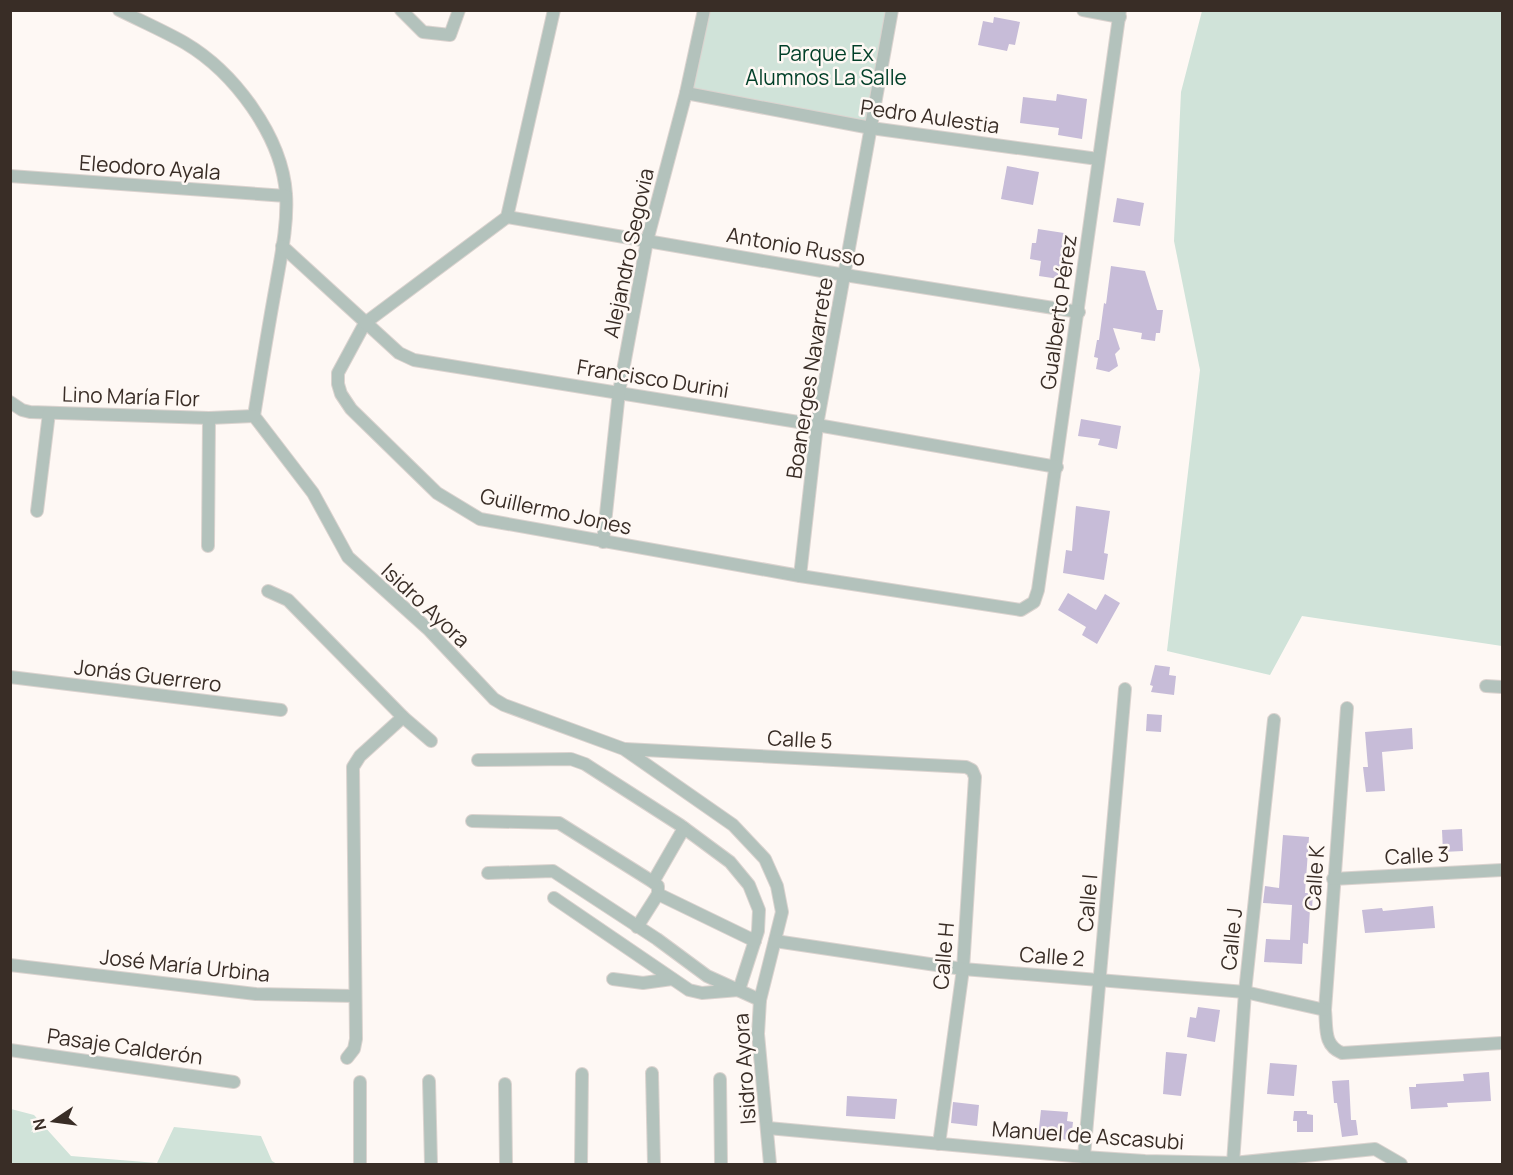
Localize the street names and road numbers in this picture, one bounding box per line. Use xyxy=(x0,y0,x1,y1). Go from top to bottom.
street label: Pedro Aulestia xyxy=(859,92,1001,140)
street label: Eleodoro Ayala xyxy=(78,148,222,186)
street label: Alejandro Segovia xyxy=(596,165,660,341)
street label: Antonio Russo xyxy=(724,220,868,272)
street label: Gualberto Pérez xyxy=(1033,233,1083,391)
street label: Boanerges Navarrete xyxy=(779,275,839,481)
street label: Francisco Durini xyxy=(575,352,731,404)
street label: Lino María Flor xyxy=(62,380,201,412)
street label: Guillermo Jones xyxy=(478,481,634,541)
street label: Isidro Ayora xyxy=(376,557,476,653)
street label: Jonás Guerrero xyxy=(73,652,223,698)
street label: Calle 5 xyxy=(767,723,833,755)
street label: Calle 3 xyxy=(1384,839,1450,871)
street label: Calle K xyxy=(1298,844,1330,912)
street label: Calle I xyxy=(1071,873,1103,933)
street label: Calle J xyxy=(1214,906,1248,972)
street label: Calle H xyxy=(926,921,960,991)
street label: Calle 2 xyxy=(1019,940,1085,972)
street label: José María Urbina xyxy=(99,942,271,988)
street label: Isidro Ayora xyxy=(726,1012,762,1126)
street label: Pasaje Calderón xyxy=(45,1021,205,1071)
street label: Manuel de Ascasubi xyxy=(991,1114,1185,1156)

